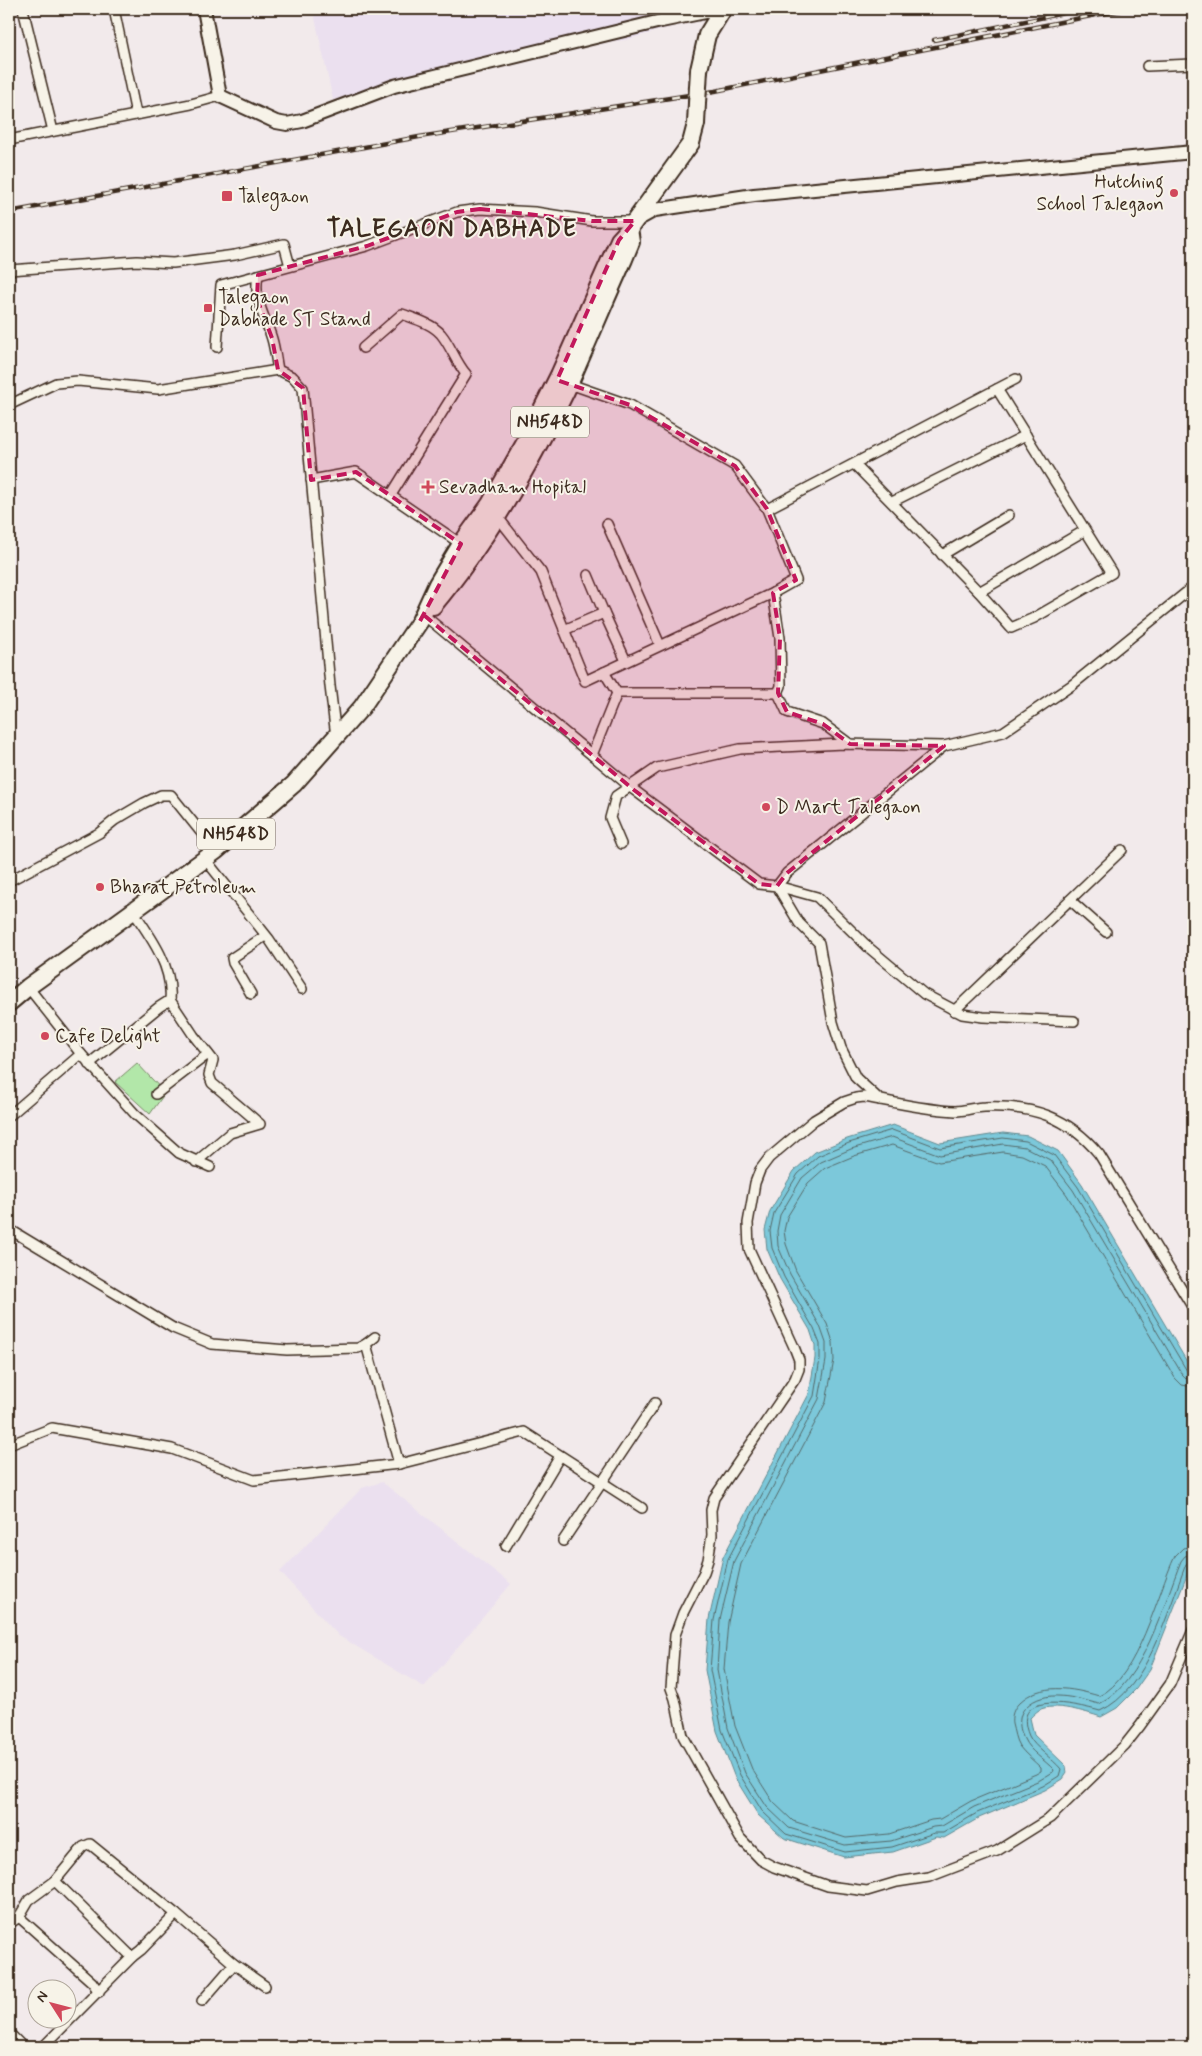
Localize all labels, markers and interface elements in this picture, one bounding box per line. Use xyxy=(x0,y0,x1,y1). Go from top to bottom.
place label: Hutching School Talegaon xyxy=(1037,170,1164,218)
place label: Talegaon xyxy=(238,184,309,211)
marker: Hutching School Talegaon xyxy=(1168,187,1180,199)
marker: Talegaon xyxy=(220,189,234,203)
district label: TALEGAON DABHADE xyxy=(327,214,577,245)
place label: Talegaon Dabhade ST Stand xyxy=(218,285,371,332)
marker: Talegaon Dabhade ST Stand xyxy=(202,302,214,314)
road number: NH548D xyxy=(511,407,589,438)
place label: Sevadham Hopital xyxy=(439,475,586,500)
marker: Sevadham Hopital xyxy=(421,480,435,494)
place label: D Mart Talegaon xyxy=(776,795,921,821)
marker: D Mart Talegaon xyxy=(760,801,772,813)
road number: NH548D xyxy=(197,819,275,850)
place label: Bharat Petroleum xyxy=(110,875,256,900)
marker: Bharat Petroleum xyxy=(94,881,106,893)
place label: Cafe Delight xyxy=(55,1024,161,1050)
marker: Cafe Delight xyxy=(39,1030,51,1042)
north arrow xyxy=(28,1978,78,2028)
text: N xyxy=(32,1988,52,2006)

